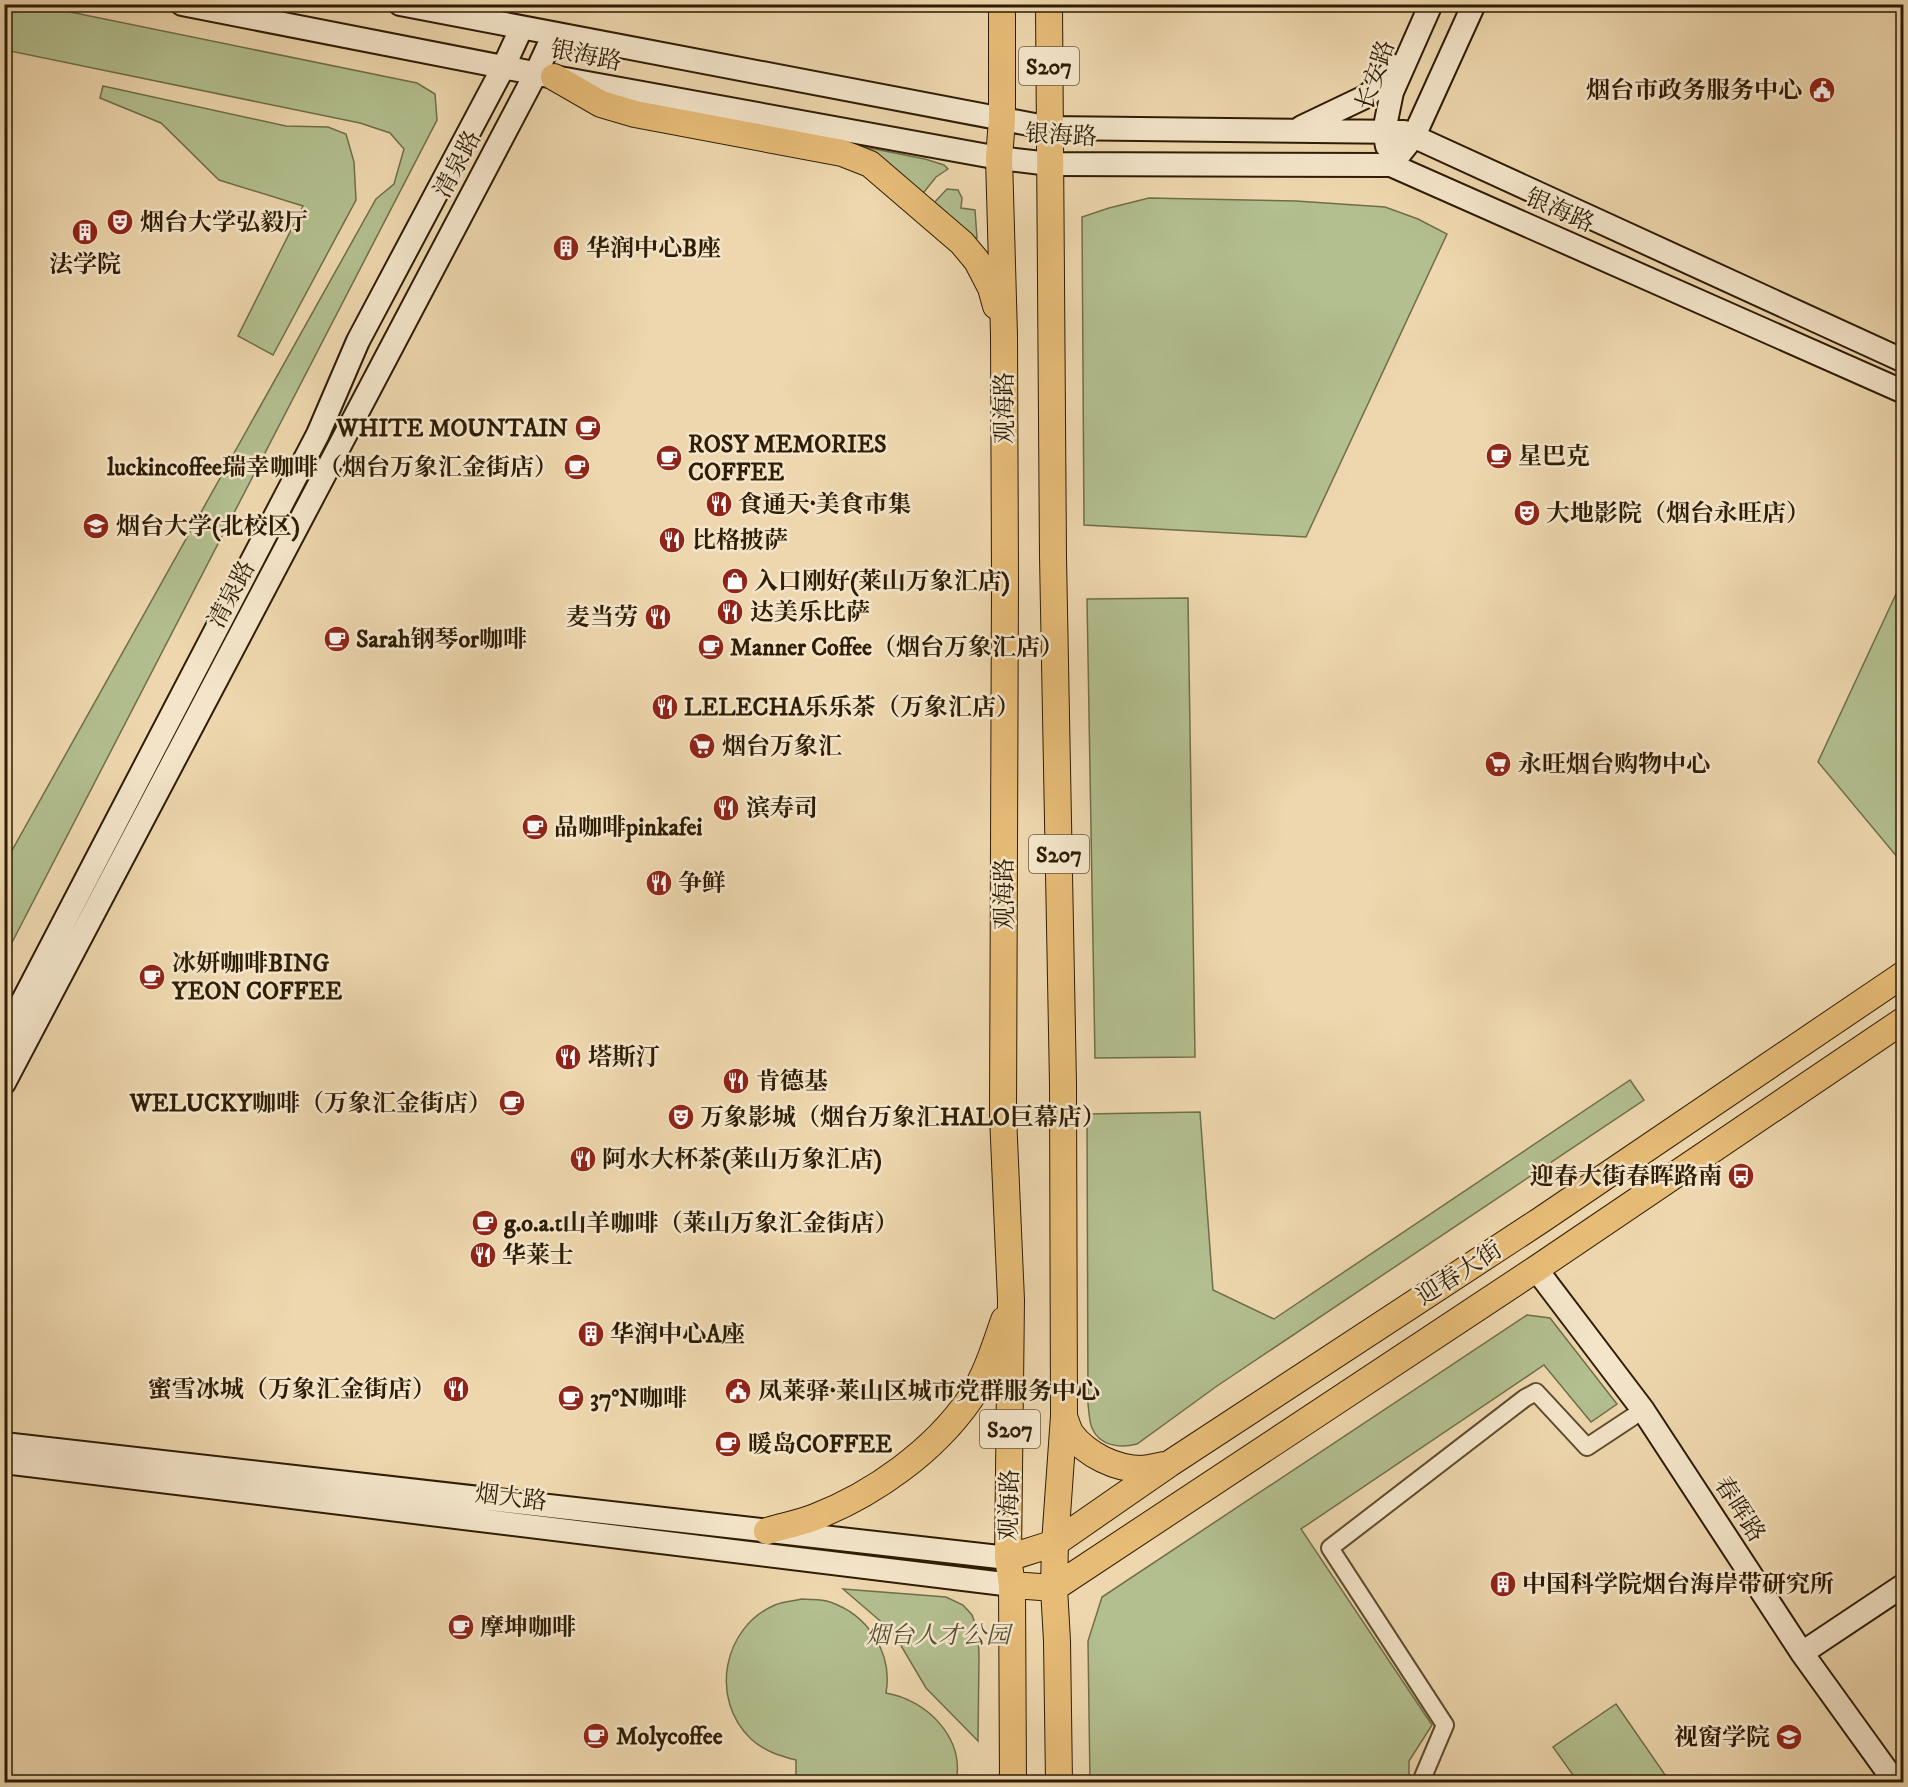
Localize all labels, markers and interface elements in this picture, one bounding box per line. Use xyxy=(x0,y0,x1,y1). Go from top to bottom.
street label: 银海路 xyxy=(548,34,624,78)
street label: 长安路 xyxy=(1350,36,1402,114)
road number: S207 xyxy=(1019,47,1079,85)
public building icon: 烟台市政务服务中心 xyxy=(1807,75,1837,105)
place label: 烟台市政务服务中心 xyxy=(1586,76,1802,106)
street label: 银海路 xyxy=(1024,119,1098,153)
street label: 清泉路 xyxy=(428,126,488,203)
street label: 银海路 xyxy=(1521,183,1599,239)
theatre icon: 烟台大学弘毅厅 xyxy=(105,207,135,237)
place label: 烟台大学弘毅厅 xyxy=(140,208,308,238)
building icon: 法学院 xyxy=(70,217,100,247)
building icon: 华润中心B座 xyxy=(551,233,581,263)
place label: 华润中心B座 xyxy=(586,234,721,264)
place label: 法学院 xyxy=(49,250,121,280)
street label: 观海路 xyxy=(990,372,1020,444)
cafe icon: WHITE MOUNTAIN xyxy=(573,413,603,443)
place label: WHITE MOUNTAIN xyxy=(335,414,568,444)
place label: ROSY MEMORIES COFFEE xyxy=(688,430,886,488)
cafe icon: 星巴克 xyxy=(1484,441,1514,471)
place label: 星巴克 xyxy=(1518,442,1590,472)
cafe icon: ROSY MEMORIES COFFEE xyxy=(654,443,684,473)
cafe icon: luckincoffee瑞幸咖啡（烟台万象汇金街店） xyxy=(562,452,592,482)
place label: luckincoffee瑞幸咖啡（烟台万象汇金街店） xyxy=(106,453,558,483)
restaurant icon: 食通天·美食市集 xyxy=(704,489,734,519)
place label: 食通天·美食市集 xyxy=(738,490,912,520)
theatre icon: 大地影院（烟台永旺店） xyxy=(1512,498,1542,528)
place label: 大地影院（烟台永旺店） xyxy=(1546,499,1810,529)
school or university icon: 烟台大学(北校区) xyxy=(81,511,111,541)
place label: 烟台大学(北校区) xyxy=(116,512,300,542)
restaurant icon: 比格披萨 xyxy=(657,525,687,555)
place label: 比格披萨 xyxy=(692,526,788,556)
street label: 清泉路 xyxy=(202,556,262,633)
shop icon: 入口刚好(莱山万象汇店) xyxy=(720,566,750,596)
place label: 入口刚好(莱山万象汇店) xyxy=(754,567,1010,597)
restaurant icon: 达美乐比萨 xyxy=(715,597,745,627)
place label: 达美乐比萨 xyxy=(750,598,870,628)
restaurant icon: 麦当劳 xyxy=(643,602,673,632)
place label: 麦当劳 xyxy=(566,603,638,633)
cafe icon: Sarah钢琴or咖啡 xyxy=(322,624,352,654)
place label: Sarah钢琴or咖啡 xyxy=(356,625,527,655)
cafe icon: Manner Coffee（烟台万象汇店） xyxy=(696,632,726,662)
place label: Manner Coffee（烟台万象汇店） xyxy=(730,633,1064,663)
restaurant icon: LELECHA乐乐茶（万象汇店） xyxy=(650,692,680,722)
place label: LELECHA乐乐茶（万象汇店） xyxy=(684,693,1020,723)
supermarket icon: 烟台万象汇 xyxy=(687,731,717,761)
place label: 烟台万象汇 xyxy=(722,732,842,762)
supermarket icon: 永旺烟台购物中心 xyxy=(1483,749,1513,779)
place label: 永旺烟台购物中心 xyxy=(1518,750,1710,780)
restaurant icon: 滨寿司 xyxy=(711,793,741,823)
place label: 滨寿司 xyxy=(746,794,818,824)
cafe icon: 品咖啡pinkafei xyxy=(520,812,550,842)
place label: 品咖啡pinkafei xyxy=(554,813,703,843)
road number: S207 xyxy=(1029,835,1089,873)
street label: 观海路 xyxy=(990,858,1020,930)
restaurant icon: 争鲜 xyxy=(644,868,674,898)
place label: 争鲜 xyxy=(678,869,726,899)
place label: 冰妍咖啡BING YEON COFFEE xyxy=(171,949,342,1007)
cafe icon: 冰妍咖啡BING YEON COFFEE xyxy=(137,962,167,992)
restaurant icon: 塔斯汀 xyxy=(553,1042,583,1072)
place label: 塔斯汀 xyxy=(588,1043,660,1073)
restaurant icon: 肯德基 xyxy=(721,1066,751,1096)
place label: 肯德基 xyxy=(756,1067,828,1097)
cafe icon: WELUCKY咖啡（万象汇金街店） xyxy=(497,1088,527,1118)
place label: WELUCKY咖啡（万象汇金街店） xyxy=(129,1089,492,1119)
theatre icon: 万象影城（烟台万象汇HALO巨幕店） xyxy=(666,1102,696,1132)
place label: 万象影城（烟台万象汇HALO巨幕店） xyxy=(700,1103,1106,1133)
restaurant icon: 阿水大杯茶(莱山万象汇店) xyxy=(568,1144,598,1174)
place label: 阿水大杯茶(莱山万象汇店) xyxy=(602,1145,882,1175)
bus stop icon: 迎春大街春晖路南 xyxy=(1726,1161,1756,1191)
place label: 迎春大街春晖路南 xyxy=(1530,1162,1722,1192)
cafe icon: g.o.a.t山羊咖啡（莱山万象汇金街店） xyxy=(470,1208,500,1238)
place label: g.o.a.t山羊咖啡（莱山万象汇金街店） xyxy=(503,1209,898,1239)
street label: 迎春大街 xyxy=(1411,1235,1508,1313)
restaurant icon: 华莱士 xyxy=(468,1240,498,1270)
place label: 华莱士 xyxy=(502,1241,574,1271)
building icon: 华润中心A座 xyxy=(576,1319,606,1349)
place label: 华润中心A座 xyxy=(610,1320,745,1350)
restaurant icon: 蜜雪冰城（万象汇金街店） xyxy=(441,1374,471,1404)
place label: 蜜雪冰城（万象汇金街店） xyxy=(148,1375,436,1405)
public building icon: 凤莱驿·莱山区城市党群服务中心 xyxy=(723,1376,753,1406)
place label: 凤莱驿·莱山区城市党群服务中心 xyxy=(758,1377,1100,1407)
cafe icon: 37°N咖啡 xyxy=(556,1383,586,1413)
place label: 37°N咖啡 xyxy=(590,1384,687,1414)
road number: S207 xyxy=(980,1410,1040,1448)
cafe icon: 暖岛COFFEE xyxy=(713,1429,743,1459)
place label: 暖岛COFFEE xyxy=(748,1430,892,1460)
street label: 观海路 xyxy=(994,1469,1026,1541)
street label: 春晖路 xyxy=(1707,1471,1771,1548)
street label: 烟大路 xyxy=(473,1479,548,1517)
building icon: 中国科学院烟台海岸带研究所 xyxy=(1488,1569,1518,1599)
place label: 中国科学院烟台海岸带研究所 xyxy=(1522,1570,1834,1600)
cafe icon: 摩坤咖啡 xyxy=(446,1612,476,1642)
place label: 摩坤咖啡 xyxy=(480,1613,576,1643)
park label: 烟台人才公园 xyxy=(866,1621,1014,1651)
cafe icon: Molycoffee xyxy=(581,1721,611,1751)
place label: Molycoffee xyxy=(616,1722,723,1752)
school or university icon: 视窗学院 xyxy=(1774,1722,1804,1752)
place label: 视窗学院 xyxy=(1674,1723,1770,1753)

